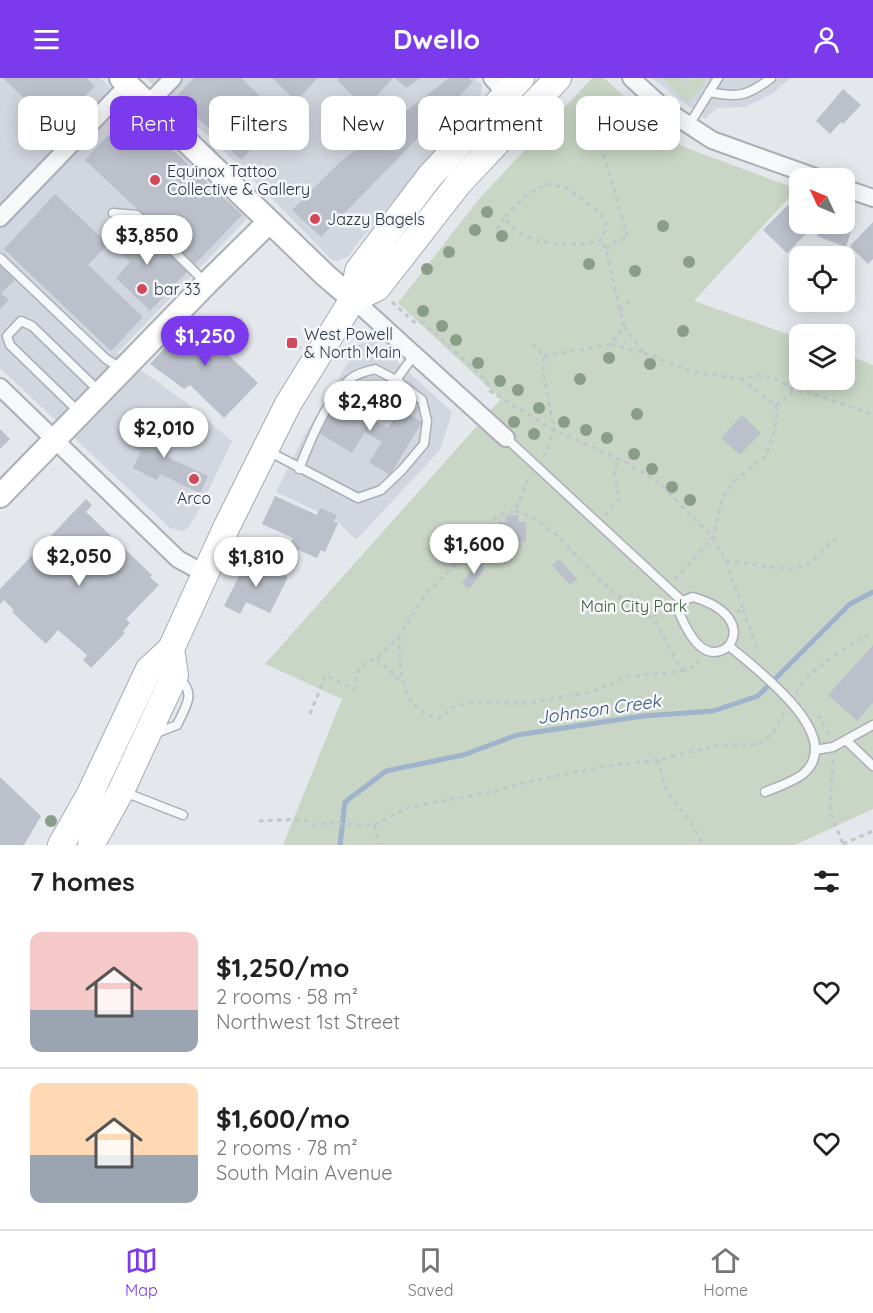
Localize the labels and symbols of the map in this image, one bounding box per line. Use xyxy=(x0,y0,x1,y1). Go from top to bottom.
place label: Equinox Tattoo Collective & Gallery xyxy=(167,161,310,199)
north arrow xyxy=(789,168,855,234)
marker: Equinox Tattoo Collective & Gallery xyxy=(148,173,162,187)
place label: Jazzy Bagels xyxy=(327,209,425,229)
marker: Jazzy Bagels xyxy=(308,212,322,226)
pin: $3,850 xyxy=(98,215,196,266)
place label: bar 33 xyxy=(154,279,201,299)
marker: bar 33 xyxy=(135,282,149,296)
pin: $1,250 xyxy=(156,316,254,367)
place label: West Powell & North Main xyxy=(304,324,401,362)
marker: West Powell & North Main xyxy=(285,336,299,350)
pin: $2,480 xyxy=(321,381,419,432)
pin: $2,010 xyxy=(115,408,213,459)
marker: Arco xyxy=(187,472,201,486)
place label: Arco xyxy=(177,488,211,508)
pin: $1,600 xyxy=(425,524,523,575)
pin: $2,050 xyxy=(30,536,128,587)
pin: $1,810 xyxy=(207,537,305,588)
park label: Main City Park xyxy=(581,596,687,616)
water label: Johnson Creek xyxy=(536,689,664,729)

